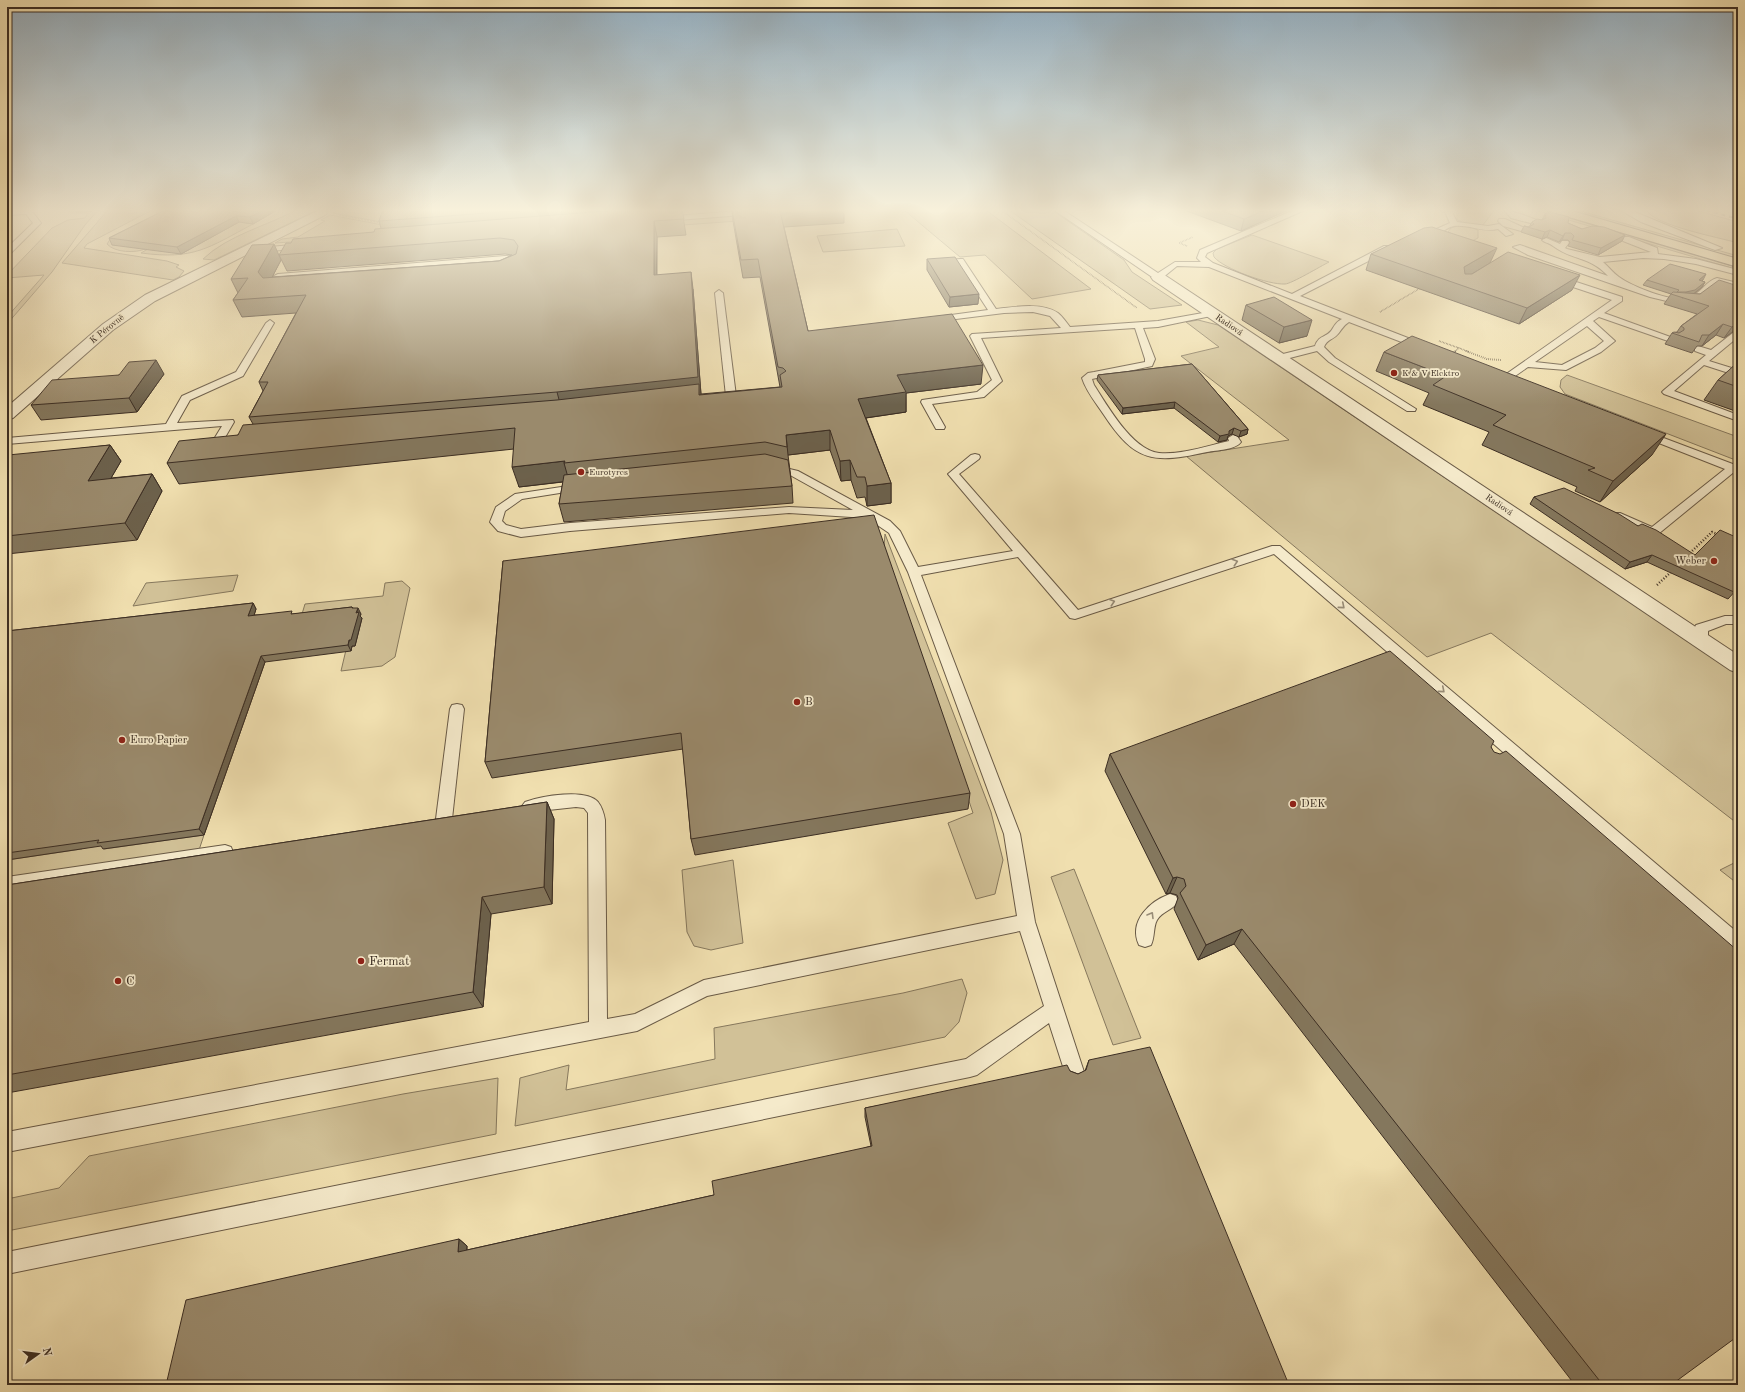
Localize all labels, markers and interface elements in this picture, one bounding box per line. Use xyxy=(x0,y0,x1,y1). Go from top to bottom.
street label: K Pérovně xyxy=(88,313,126,345)
street label: Radiová xyxy=(1214,313,1245,338)
marker: K & V Elektro xyxy=(1389,368,1399,378)
place label: K & V Elektro xyxy=(1402,369,1460,378)
marker: Eurotyres xyxy=(576,467,586,477)
place label: Eurotyres xyxy=(589,468,628,477)
street label: Radiová xyxy=(1484,493,1515,518)
place label: Weber xyxy=(1675,556,1706,567)
marker: Weber xyxy=(1709,556,1719,566)
one-way arrow xyxy=(1232,558,1239,567)
one-way arrow xyxy=(1108,599,1115,607)
one-way arrow xyxy=(1338,601,1345,608)
one-way arrow xyxy=(1437,686,1444,693)
marker: B xyxy=(792,697,802,707)
place label: B xyxy=(805,697,813,708)
marker: Euro Papier xyxy=(117,735,127,745)
place label: Euro Papier xyxy=(130,735,188,746)
marker: DEK xyxy=(1288,799,1298,809)
place label: DEK xyxy=(1301,799,1326,810)
one-way arrow xyxy=(1146,912,1154,919)
place label: Fermat xyxy=(369,955,410,968)
marker: Fermat xyxy=(356,956,366,966)
place label: C xyxy=(126,975,135,988)
marker: C xyxy=(113,976,123,986)
north arrow xyxy=(18,1334,58,1374)
text: N xyxy=(40,1347,53,1358)

